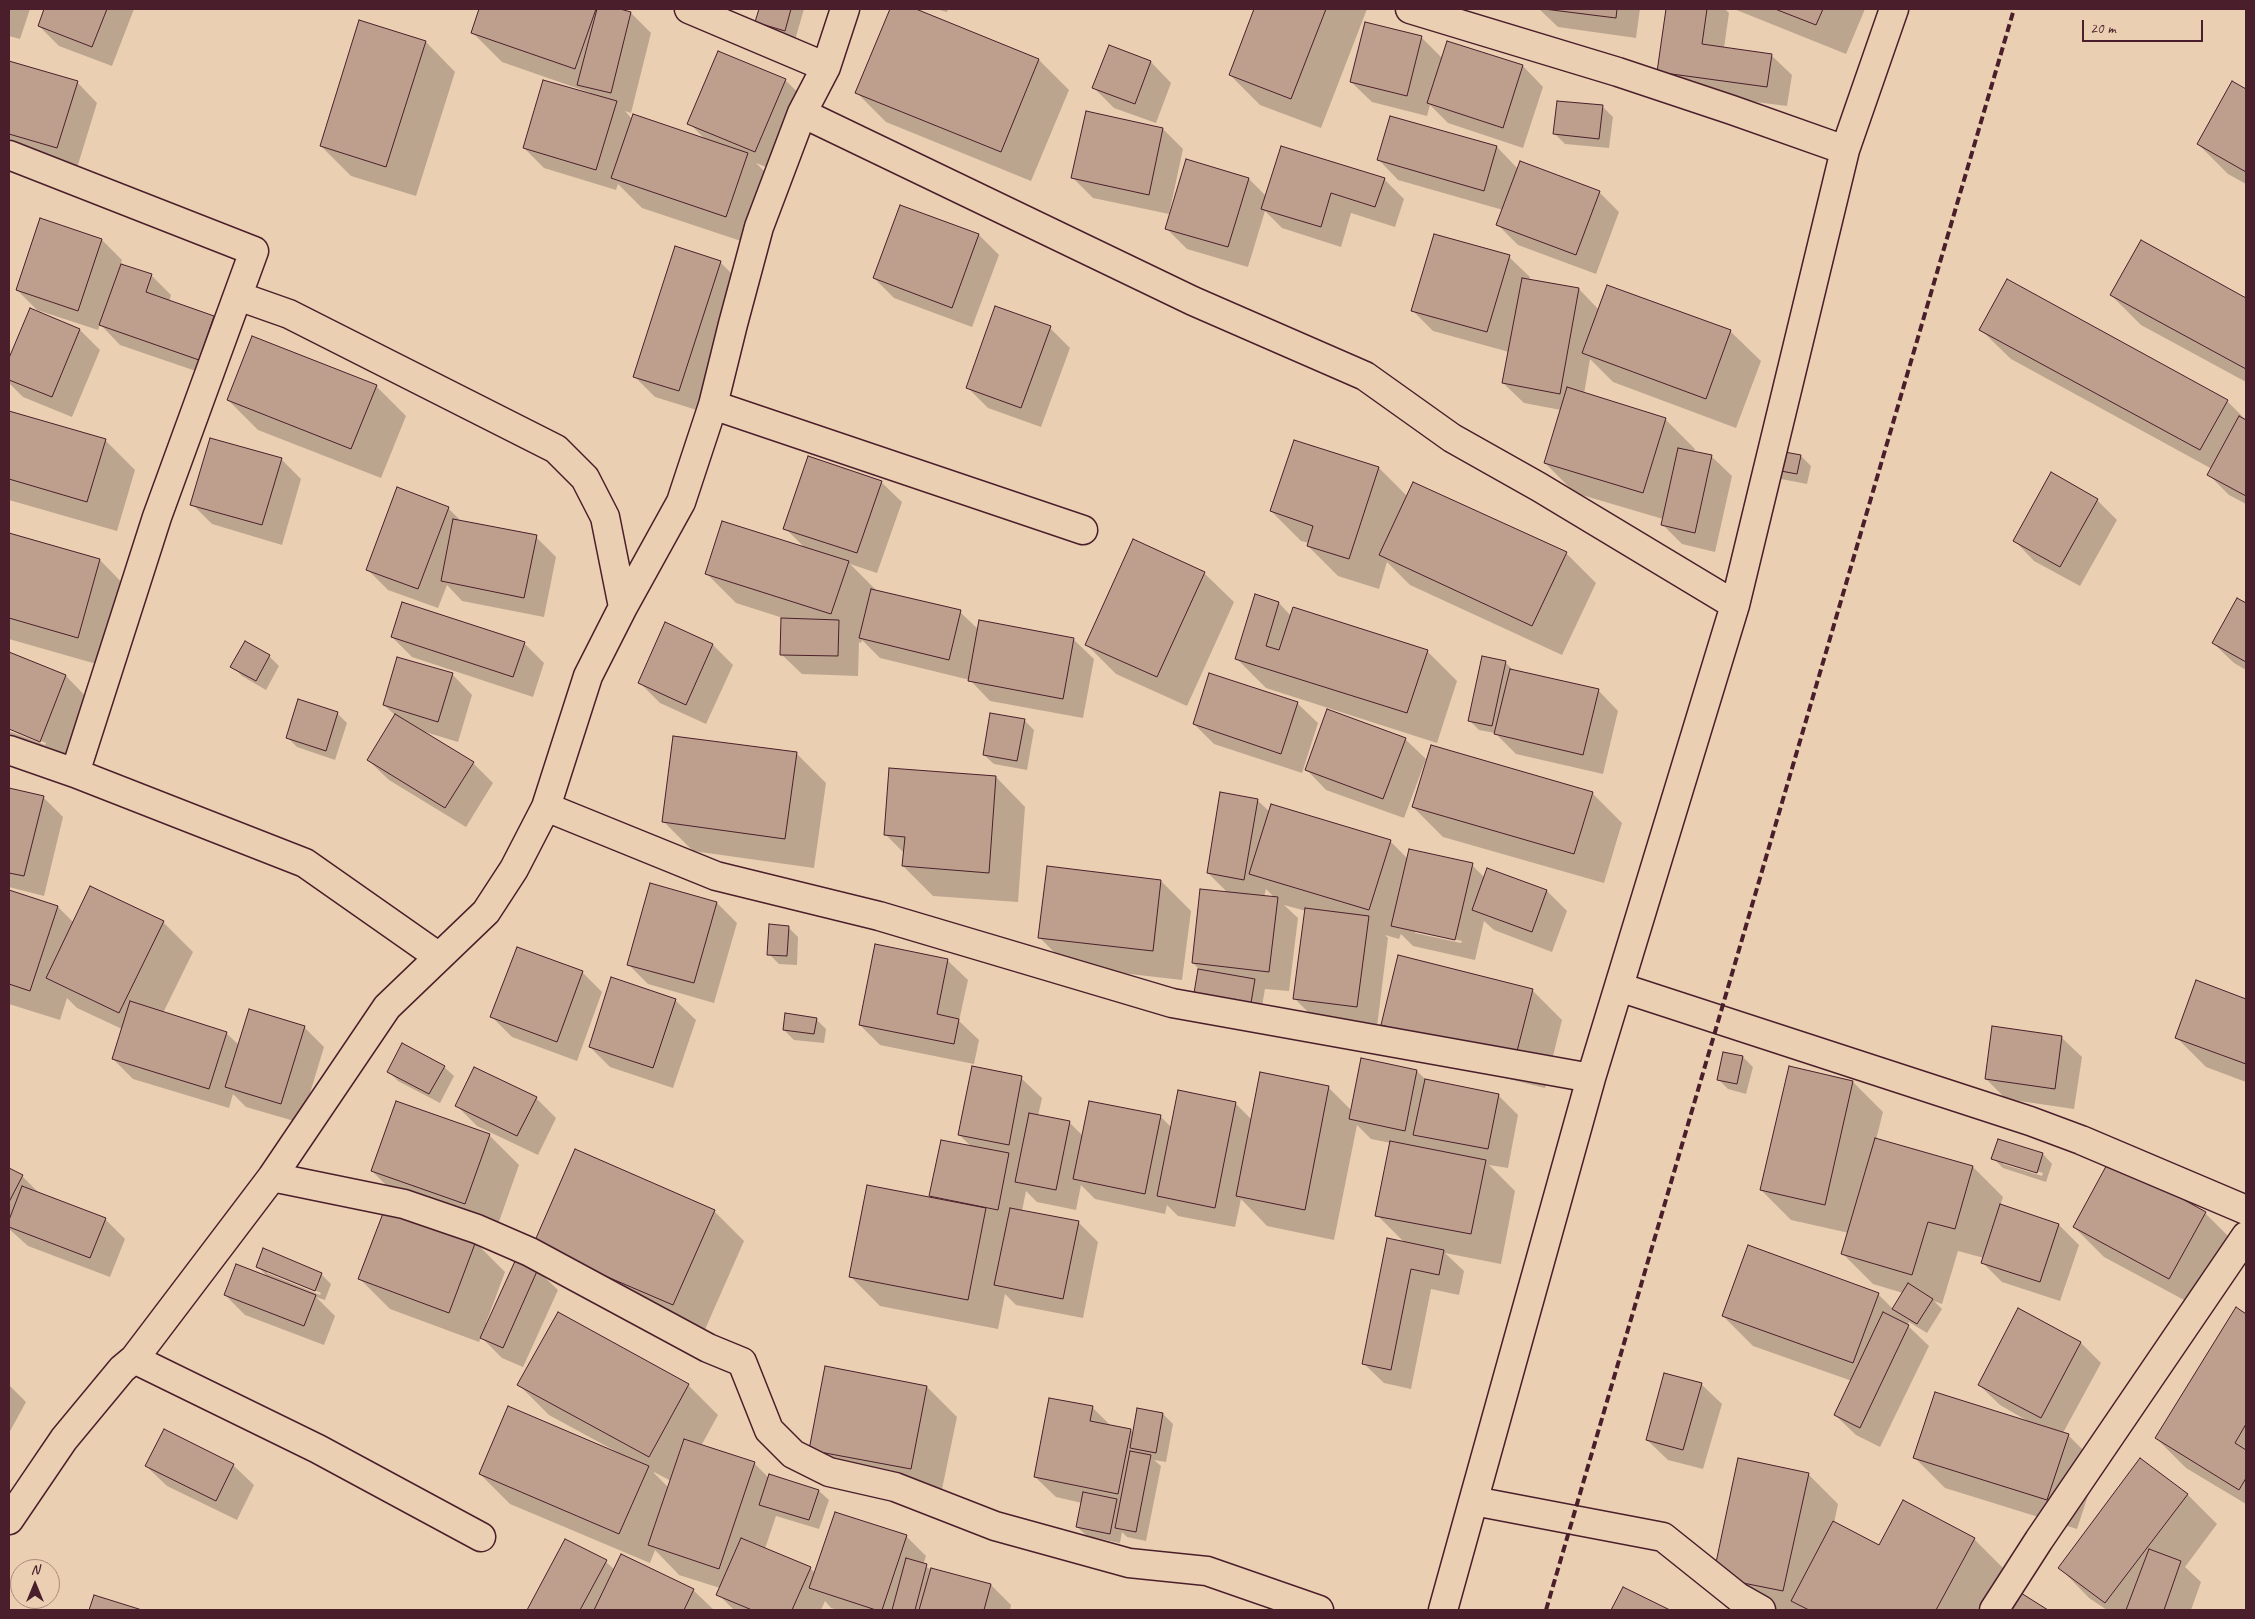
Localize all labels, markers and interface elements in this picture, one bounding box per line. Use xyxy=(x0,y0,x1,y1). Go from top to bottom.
scale bar xyxy=(2085,10,2206,42)
text: 20 m xyxy=(2090,19,2116,38)
north arrow xyxy=(10,1559,60,1609)
text: N xyxy=(31,1561,39,1578)

